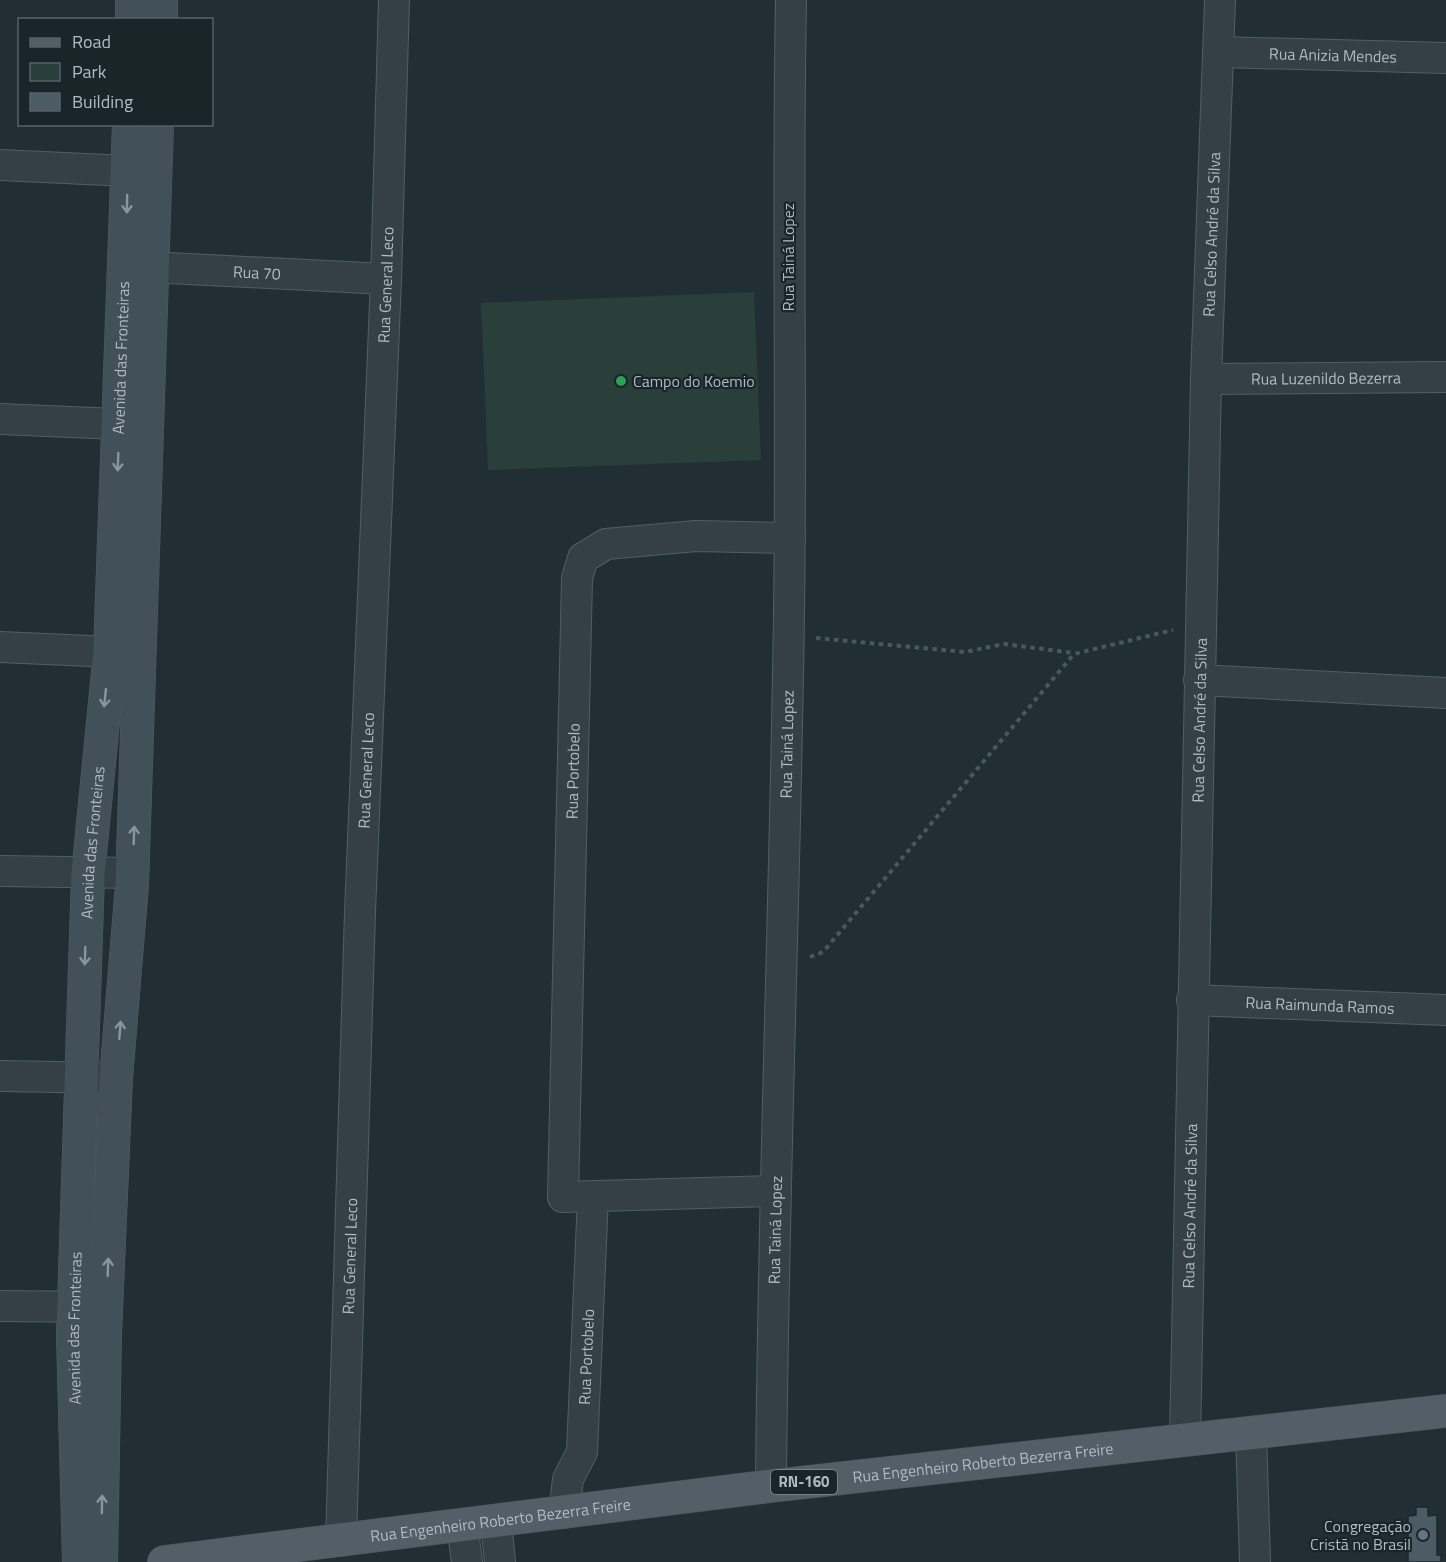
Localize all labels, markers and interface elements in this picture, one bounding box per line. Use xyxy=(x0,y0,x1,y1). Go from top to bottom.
legend xyxy=(18,18,213,126)
text: Road xyxy=(72,28,111,55)
street label: Rua Anizia Mendes xyxy=(1269,41,1397,69)
text: Park xyxy=(72,58,107,85)
text: Building xyxy=(72,88,133,115)
street label: Rua Celso André da Silva xyxy=(1196,152,1226,317)
one-way arrow xyxy=(121,193,133,213)
street label: Rua Tainá Lopez xyxy=(776,203,800,311)
street label: Rua General Leco xyxy=(371,226,399,343)
street label: Rua 70 xyxy=(232,259,281,286)
street label: Avenida das Fronteiras xyxy=(106,281,135,435)
street label: Rua Luzenildo Bezerra xyxy=(1251,365,1401,391)
place label: Campo do Koemio xyxy=(633,369,755,393)
marker: Campo do Koemio xyxy=(614,374,628,388)
one-way arrow xyxy=(112,451,123,471)
street label: Rua Celso André da Silva xyxy=(1186,638,1213,803)
one-way arrow xyxy=(99,688,110,708)
street label: Rua Tainá Lopez xyxy=(774,690,800,799)
street label: Rua General Leco xyxy=(351,712,380,829)
street label: Rua Portobelo xyxy=(560,723,586,819)
street label: Avenida das Fronteiras xyxy=(75,765,111,919)
one-way arrow xyxy=(128,826,139,846)
one-way arrow xyxy=(80,945,91,965)
street label: Rua Raimunda Ramos xyxy=(1245,990,1395,1020)
one-way arrow xyxy=(115,1020,126,1040)
street label: Rua Celso André da Silva xyxy=(1176,1123,1203,1289)
street label: Rua Tainá Lopez xyxy=(762,1176,788,1284)
street label: Rua General Leco xyxy=(336,1198,363,1315)
street label: Avenida das Fronteiras xyxy=(61,1251,88,1405)
one-way arrow xyxy=(102,1257,114,1277)
street label: Rua Portobelo xyxy=(572,1308,600,1405)
street label: Rua Engenheiro Roberto Bezerra Freire xyxy=(851,1436,1115,1489)
road number: RN-160 xyxy=(771,1470,837,1494)
street label: Rua Engenheiro Roberto Bezerra Freire xyxy=(369,1492,632,1548)
one-way arrow xyxy=(96,1494,108,1514)
place label: Congregação Cristã no Brasil xyxy=(1310,1514,1411,1556)
marker: Congregação Cristã no Brasil xyxy=(1416,1528,1430,1542)

